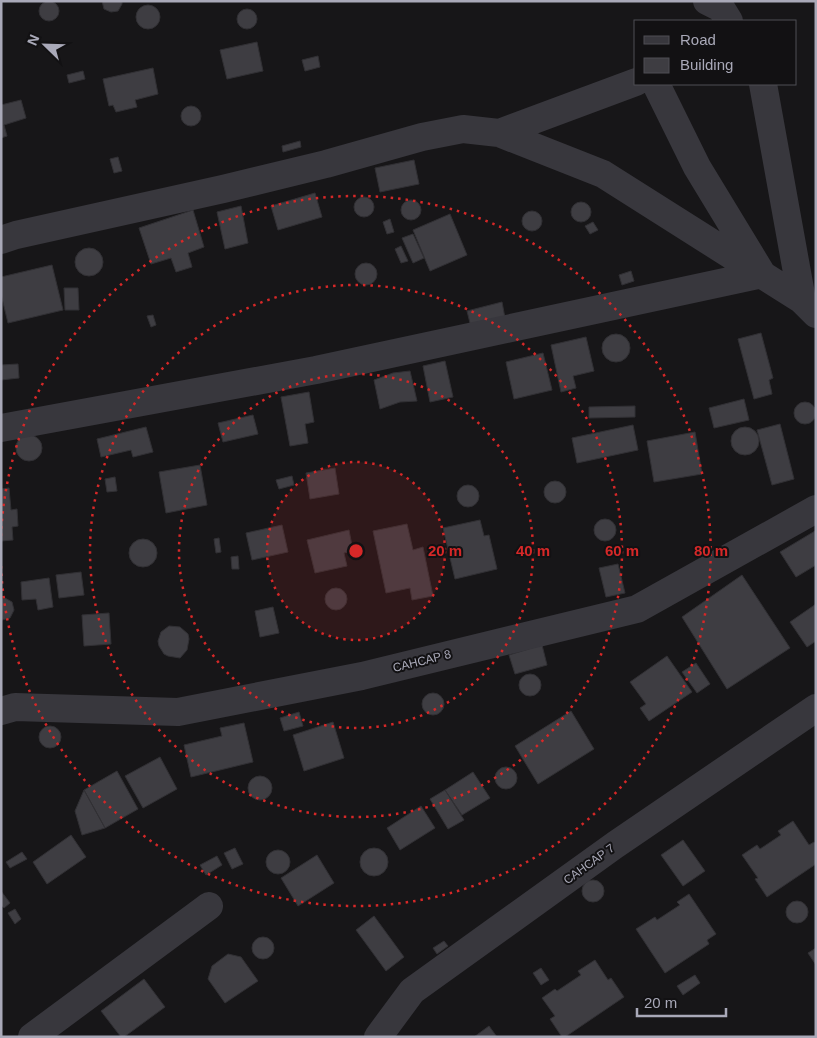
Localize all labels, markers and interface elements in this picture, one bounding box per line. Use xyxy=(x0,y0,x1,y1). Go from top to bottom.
north arrow xyxy=(20,20,70,70)
legend xyxy=(634,20,797,85)
text: Road xyxy=(680,31,716,48)
text: N xyxy=(24,32,42,48)
text: Building xyxy=(680,56,733,73)
centre of rings xyxy=(347,542,365,560)
text: 20 m xyxy=(428,542,462,559)
text: 40 m xyxy=(516,542,550,559)
text: 60 m xyxy=(605,542,639,559)
text: 80 m xyxy=(694,542,728,559)
street label: САНСАР 8 xyxy=(391,647,453,675)
street label: САНСАР 7 xyxy=(561,841,617,887)
scale bar xyxy=(637,986,726,1018)
text: 20 m xyxy=(644,994,677,1011)

